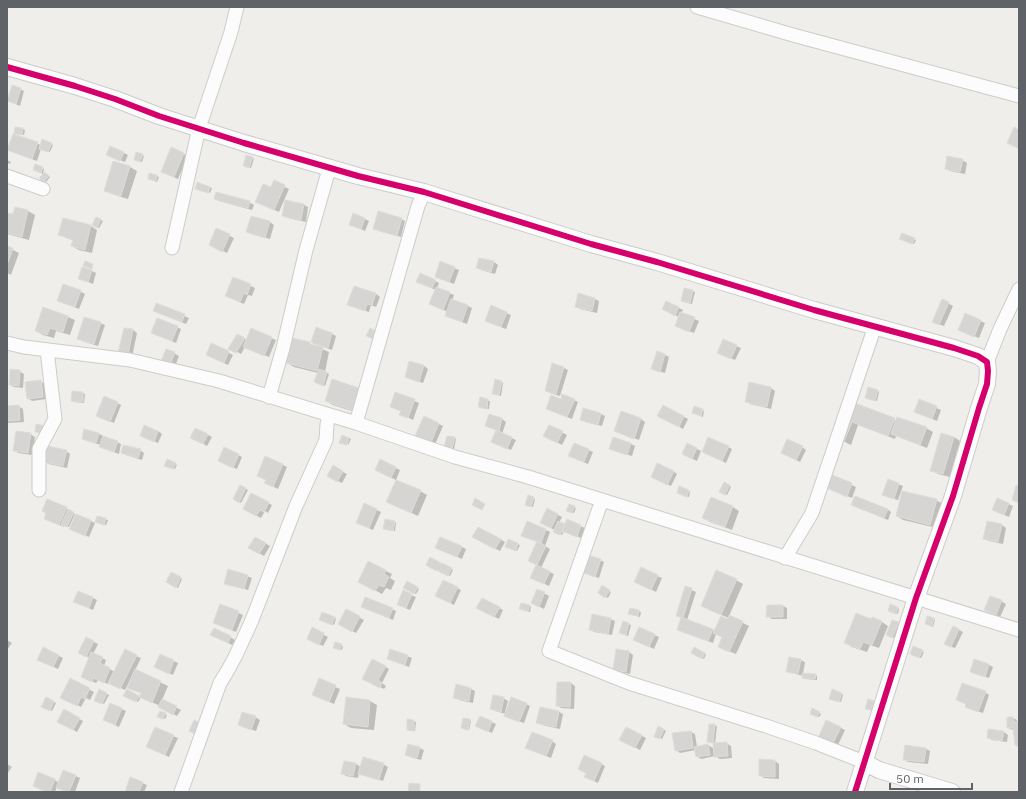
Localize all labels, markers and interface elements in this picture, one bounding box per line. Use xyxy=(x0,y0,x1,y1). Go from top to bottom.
scale bar xyxy=(890,765,972,791)
text: 50 m xyxy=(896,771,924,786)

